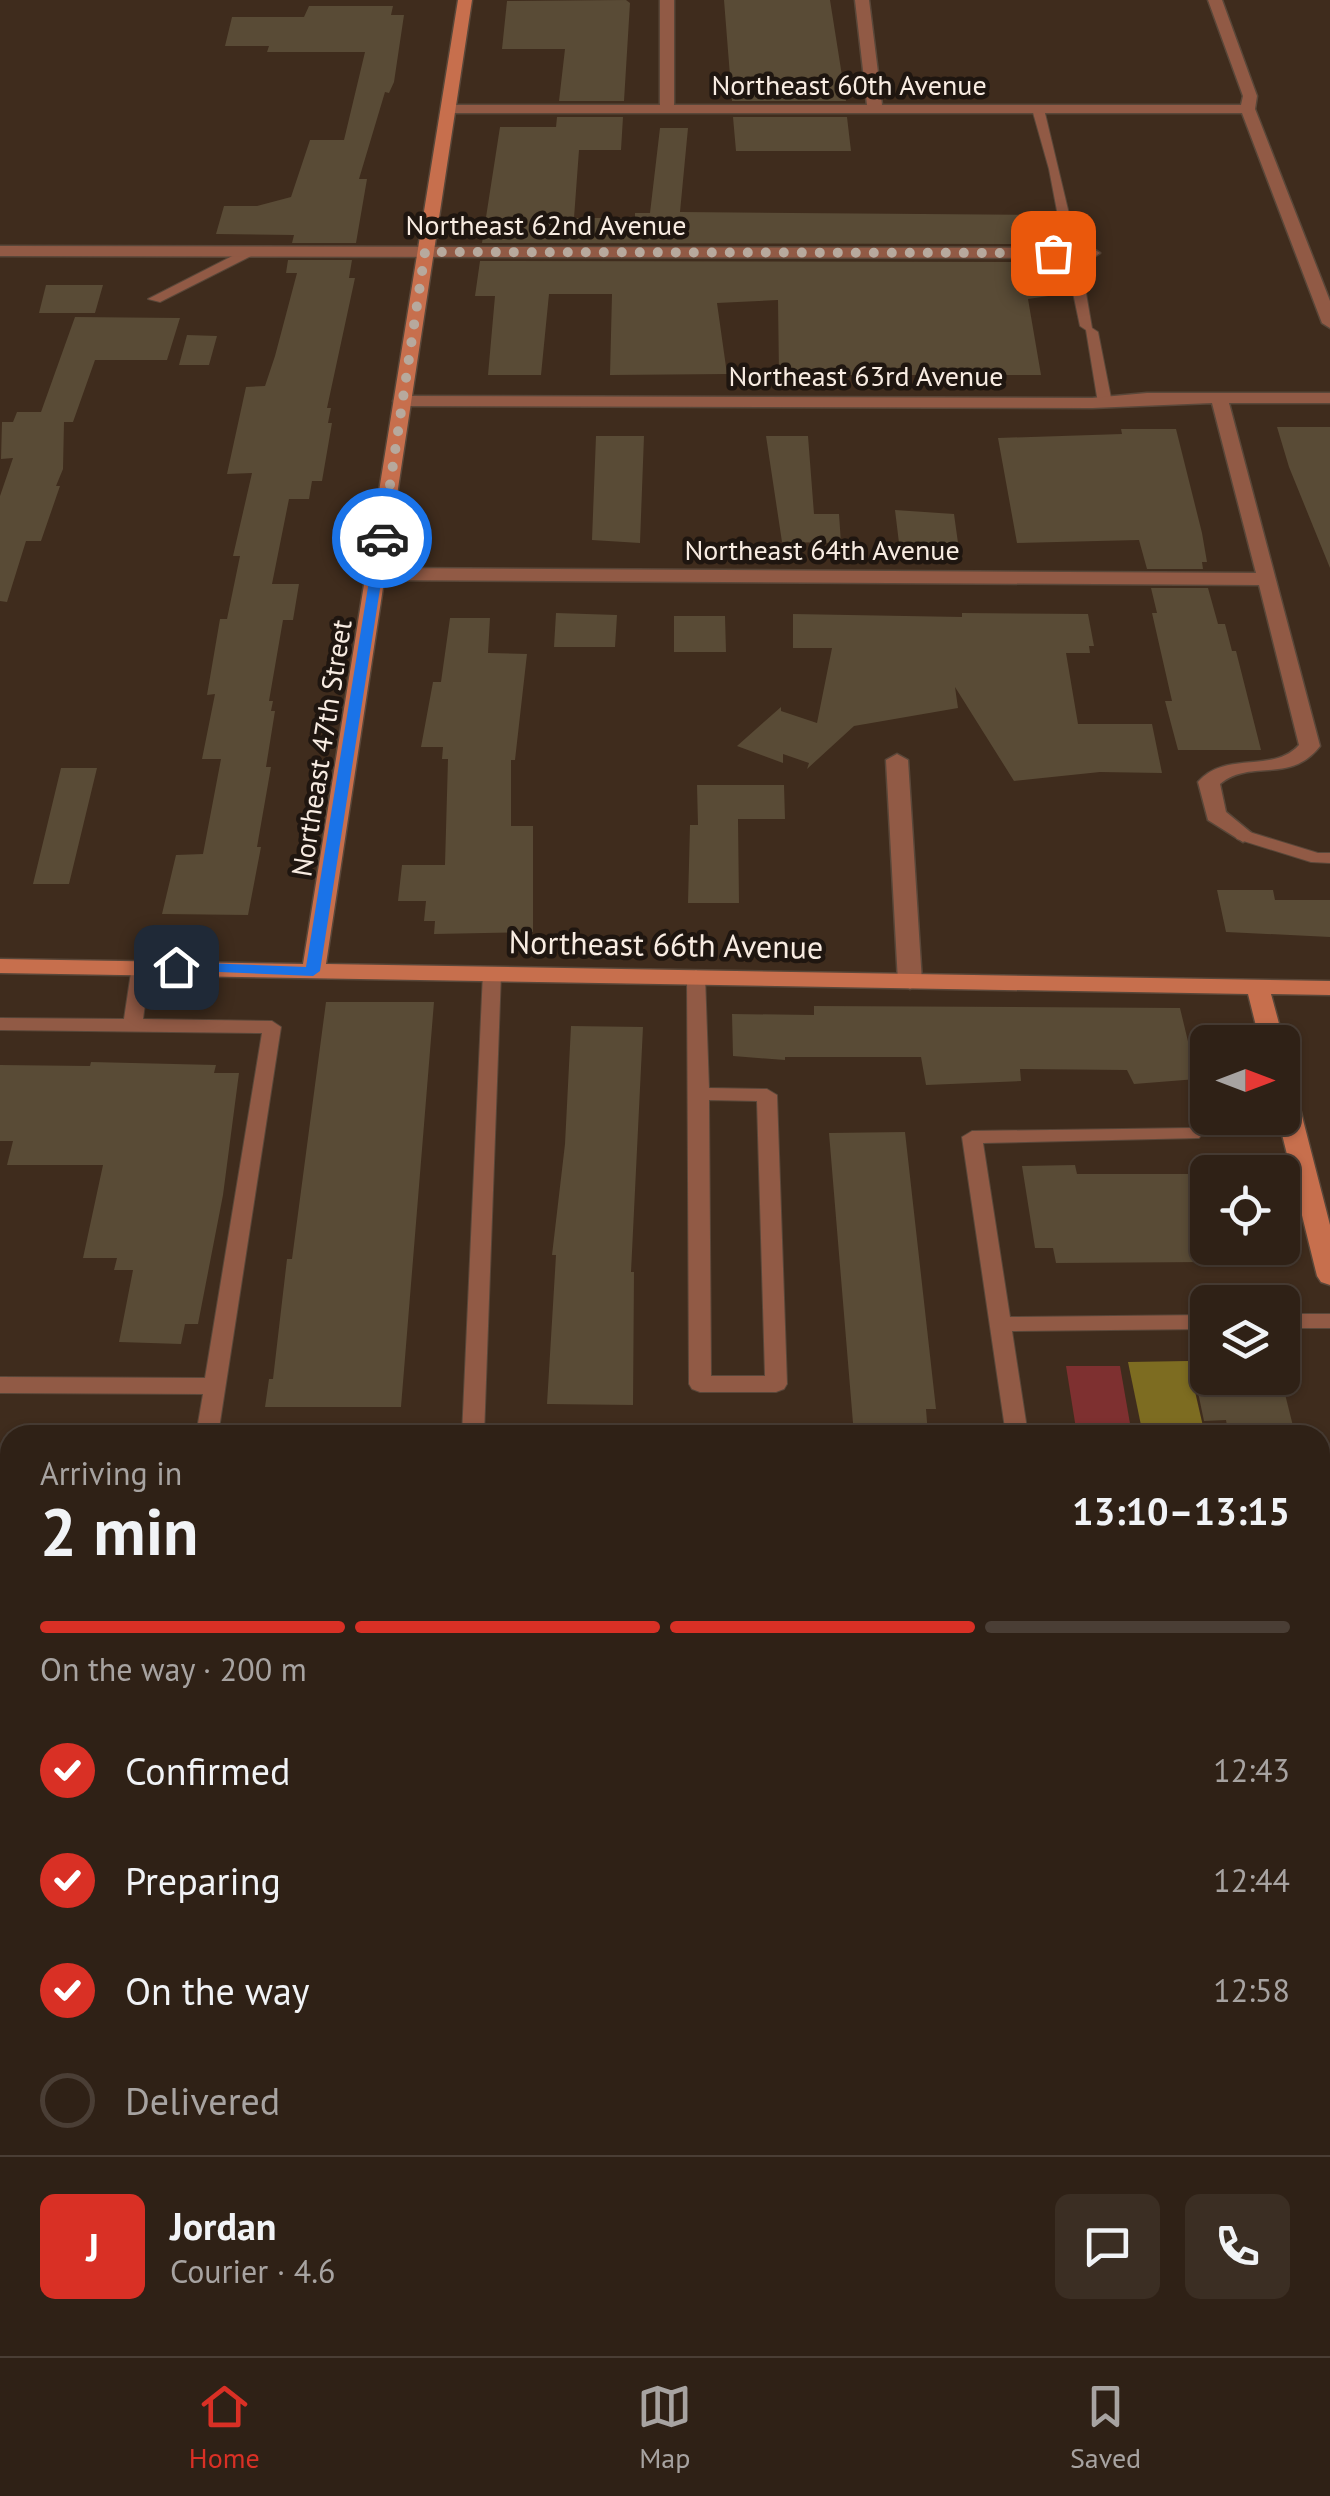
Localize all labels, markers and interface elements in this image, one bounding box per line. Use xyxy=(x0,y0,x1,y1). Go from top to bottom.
street label: Northeast 60th Avenue xyxy=(711,66,987,103)
street label: Northeast 62nd Avenue xyxy=(406,206,686,243)
pin xyxy=(1011,211,1096,296)
icon: bag xyxy=(1026,226,1081,281)
street label: Northeast 63rd Avenue xyxy=(728,357,1004,394)
courier xyxy=(332,488,432,588)
icon: car xyxy=(355,511,410,566)
street label: Northeast 64th Avenue xyxy=(684,531,960,568)
street label: Northeast 47th Street xyxy=(282,616,360,879)
street label: Northeast 66th Avenue xyxy=(508,920,824,968)
pin xyxy=(134,925,219,1010)
icon: home xyxy=(149,940,204,995)
north arrow xyxy=(1190,1025,1300,1135)
map controls xyxy=(1190,1025,1300,1395)
button: locate xyxy=(1190,1155,1300,1265)
button: layers xyxy=(1190,1285,1300,1395)
text: Arriving in xyxy=(40,1452,182,1494)
text: 13:10–13:15 xyxy=(1072,1486,1290,1535)
text: 2 min xyxy=(40,1489,199,1573)
text: On the way · 200 m xyxy=(40,1648,307,1690)
icon: check xyxy=(40,1743,95,1798)
text: Confirmed xyxy=(125,1746,291,1795)
text: 12:43 xyxy=(1213,1749,1290,1791)
icon: check xyxy=(40,1853,95,1908)
text: Preparing xyxy=(125,1856,281,1905)
text: 12:44 xyxy=(1213,1859,1290,1901)
icon: check xyxy=(40,1963,95,2018)
text: On the way xyxy=(125,1966,310,2015)
text: 12:58 xyxy=(1213,1969,1290,2011)
text: Delivered xyxy=(125,2076,280,2125)
button: chat xyxy=(1055,2194,1160,2299)
button: phone xyxy=(1185,2194,1290,2299)
text: Jordan xyxy=(170,2201,276,2250)
text: J xyxy=(86,2222,99,2271)
text: Courier · 4.6 xyxy=(170,2250,336,2292)
tab: Home xyxy=(189,2379,260,2476)
tab: Map xyxy=(637,2379,692,2476)
tab: Saved xyxy=(1070,2379,1141,2476)

